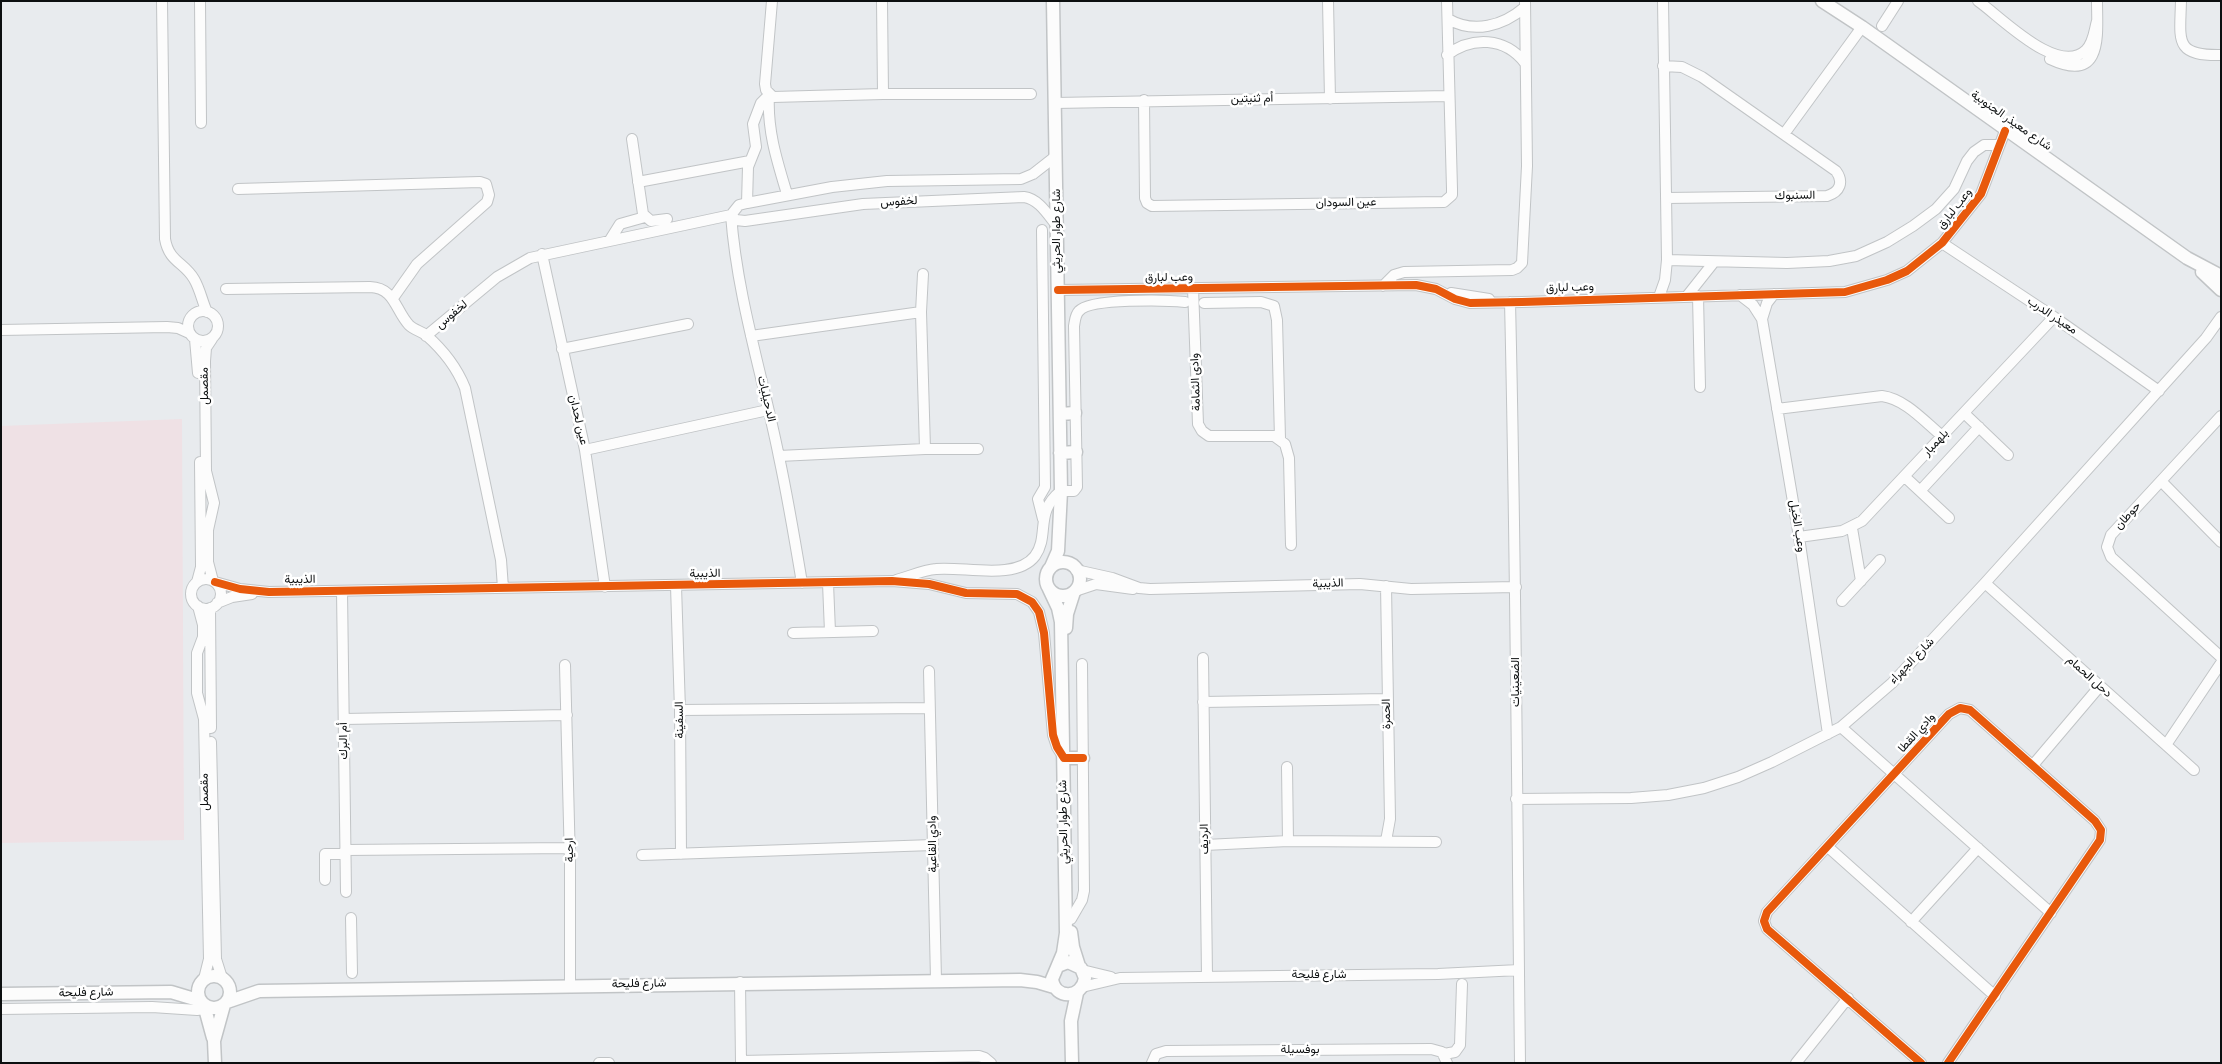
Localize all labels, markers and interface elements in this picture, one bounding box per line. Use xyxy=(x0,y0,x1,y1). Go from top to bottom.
street label: شارع معيذر الجنوبية xyxy=(1968,88,2054,154)
street label: أم ثنيتين xyxy=(1231,91,1273,107)
street label: وعب لبارق xyxy=(1934,186,1976,232)
street label: السنبوك xyxy=(1775,188,1815,204)
street label: شارع طوار الحريثي xyxy=(1050,189,1064,273)
street label: لخفوس xyxy=(880,194,918,210)
street label: عين السودان xyxy=(1316,195,1376,211)
street label: وعب لبارق xyxy=(1145,270,1193,286)
street label: وعب لبارق xyxy=(1546,280,1594,296)
street label: معيذر الدرب xyxy=(2024,294,2080,338)
street label: لخفوس xyxy=(433,298,471,332)
street label: وادى الثمامة xyxy=(1188,353,1204,411)
street label: مقصمل xyxy=(197,367,213,405)
street label: الدحيليات xyxy=(754,375,778,423)
street label: عين لحدان xyxy=(565,393,591,447)
street label: بلهمبار xyxy=(1920,427,1952,459)
street label: وعب الخيل xyxy=(1786,499,1808,553)
street label: حوطان xyxy=(2112,499,2144,533)
street label: الذيبية xyxy=(689,567,721,581)
street label: الذيبية xyxy=(284,573,316,587)
street label: الذيبية xyxy=(1312,576,1344,592)
street label: شارع الجهراء xyxy=(1886,635,1938,687)
street label: دحل الحمام xyxy=(2063,653,2115,701)
street label: الضعينيات xyxy=(1509,657,1523,707)
street label: الحمرة xyxy=(1380,699,1394,729)
street label: السفينة xyxy=(672,701,688,739)
street label: وادي القطا xyxy=(1895,710,1939,756)
street label: أم البرك xyxy=(336,722,352,760)
street label: مقصمل xyxy=(197,773,213,811)
street label: شارع طوار الحريثي xyxy=(1056,780,1072,864)
street label: وادي القاعية xyxy=(925,815,941,873)
street label: الرديف xyxy=(1198,824,1212,854)
street label: ارحية xyxy=(563,838,577,862)
street label: شارع فليحة xyxy=(1292,968,1346,982)
street label: شارع فليحة xyxy=(611,976,667,992)
street label: شارع فليحة xyxy=(58,985,114,1001)
street label: بوفسيلة xyxy=(1281,1043,1319,1057)

